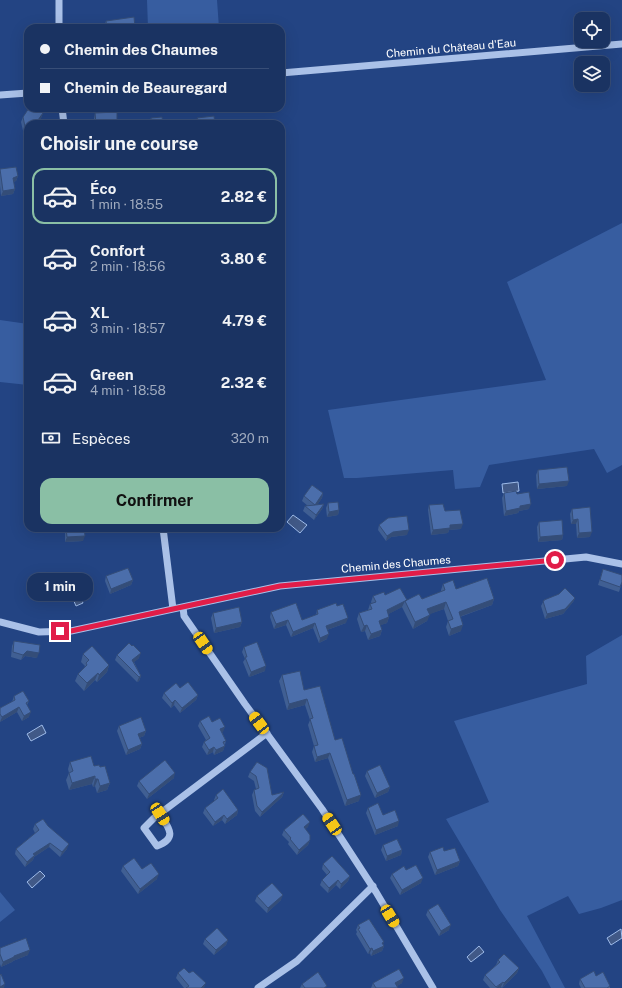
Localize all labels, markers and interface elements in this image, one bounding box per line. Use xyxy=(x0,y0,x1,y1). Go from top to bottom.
map controls xyxy=(574,12,610,92)
button: locate xyxy=(574,12,610,48)
street label: Chemin du Château d'Eau xyxy=(386,36,516,60)
text: Chemin des Chaumes xyxy=(64,41,218,58)
button: layers xyxy=(574,56,610,92)
text: Chemin de Beauregard xyxy=(64,79,227,96)
text: Choisir une course xyxy=(40,133,198,154)
icon: car xyxy=(42,178,78,214)
text: Éco xyxy=(90,180,116,197)
text: 2.82 € xyxy=(221,188,267,205)
text: 1 min · 18:55 xyxy=(90,197,163,212)
icon: car xyxy=(42,240,78,276)
text: Confort xyxy=(90,242,145,259)
text: 3.80 € xyxy=(220,250,267,267)
text: 2 min · 18:56 xyxy=(90,259,165,274)
icon: car xyxy=(42,302,78,338)
text: XL xyxy=(90,304,109,321)
text: 4.79 € xyxy=(222,312,267,329)
text: 3 min · 18:57 xyxy=(90,321,165,336)
icon: car xyxy=(42,364,78,400)
text: Green xyxy=(90,366,134,383)
text: 2.32 € xyxy=(221,374,267,391)
text: 4 min · 18:58 xyxy=(90,383,166,398)
icon: cash xyxy=(40,427,62,449)
text: Espèces xyxy=(72,430,130,447)
text: 320 m xyxy=(231,431,269,446)
button: Confirmer xyxy=(40,478,269,524)
route start xyxy=(546,551,564,569)
street label: Chemin des Chaumes xyxy=(341,553,452,575)
callout: 1 min xyxy=(27,573,93,601)
text: 1 min xyxy=(44,579,76,594)
route end xyxy=(51,622,69,640)
car xyxy=(191,630,215,656)
car xyxy=(247,710,271,736)
car xyxy=(148,801,172,827)
car xyxy=(320,811,344,837)
car xyxy=(379,903,401,929)

